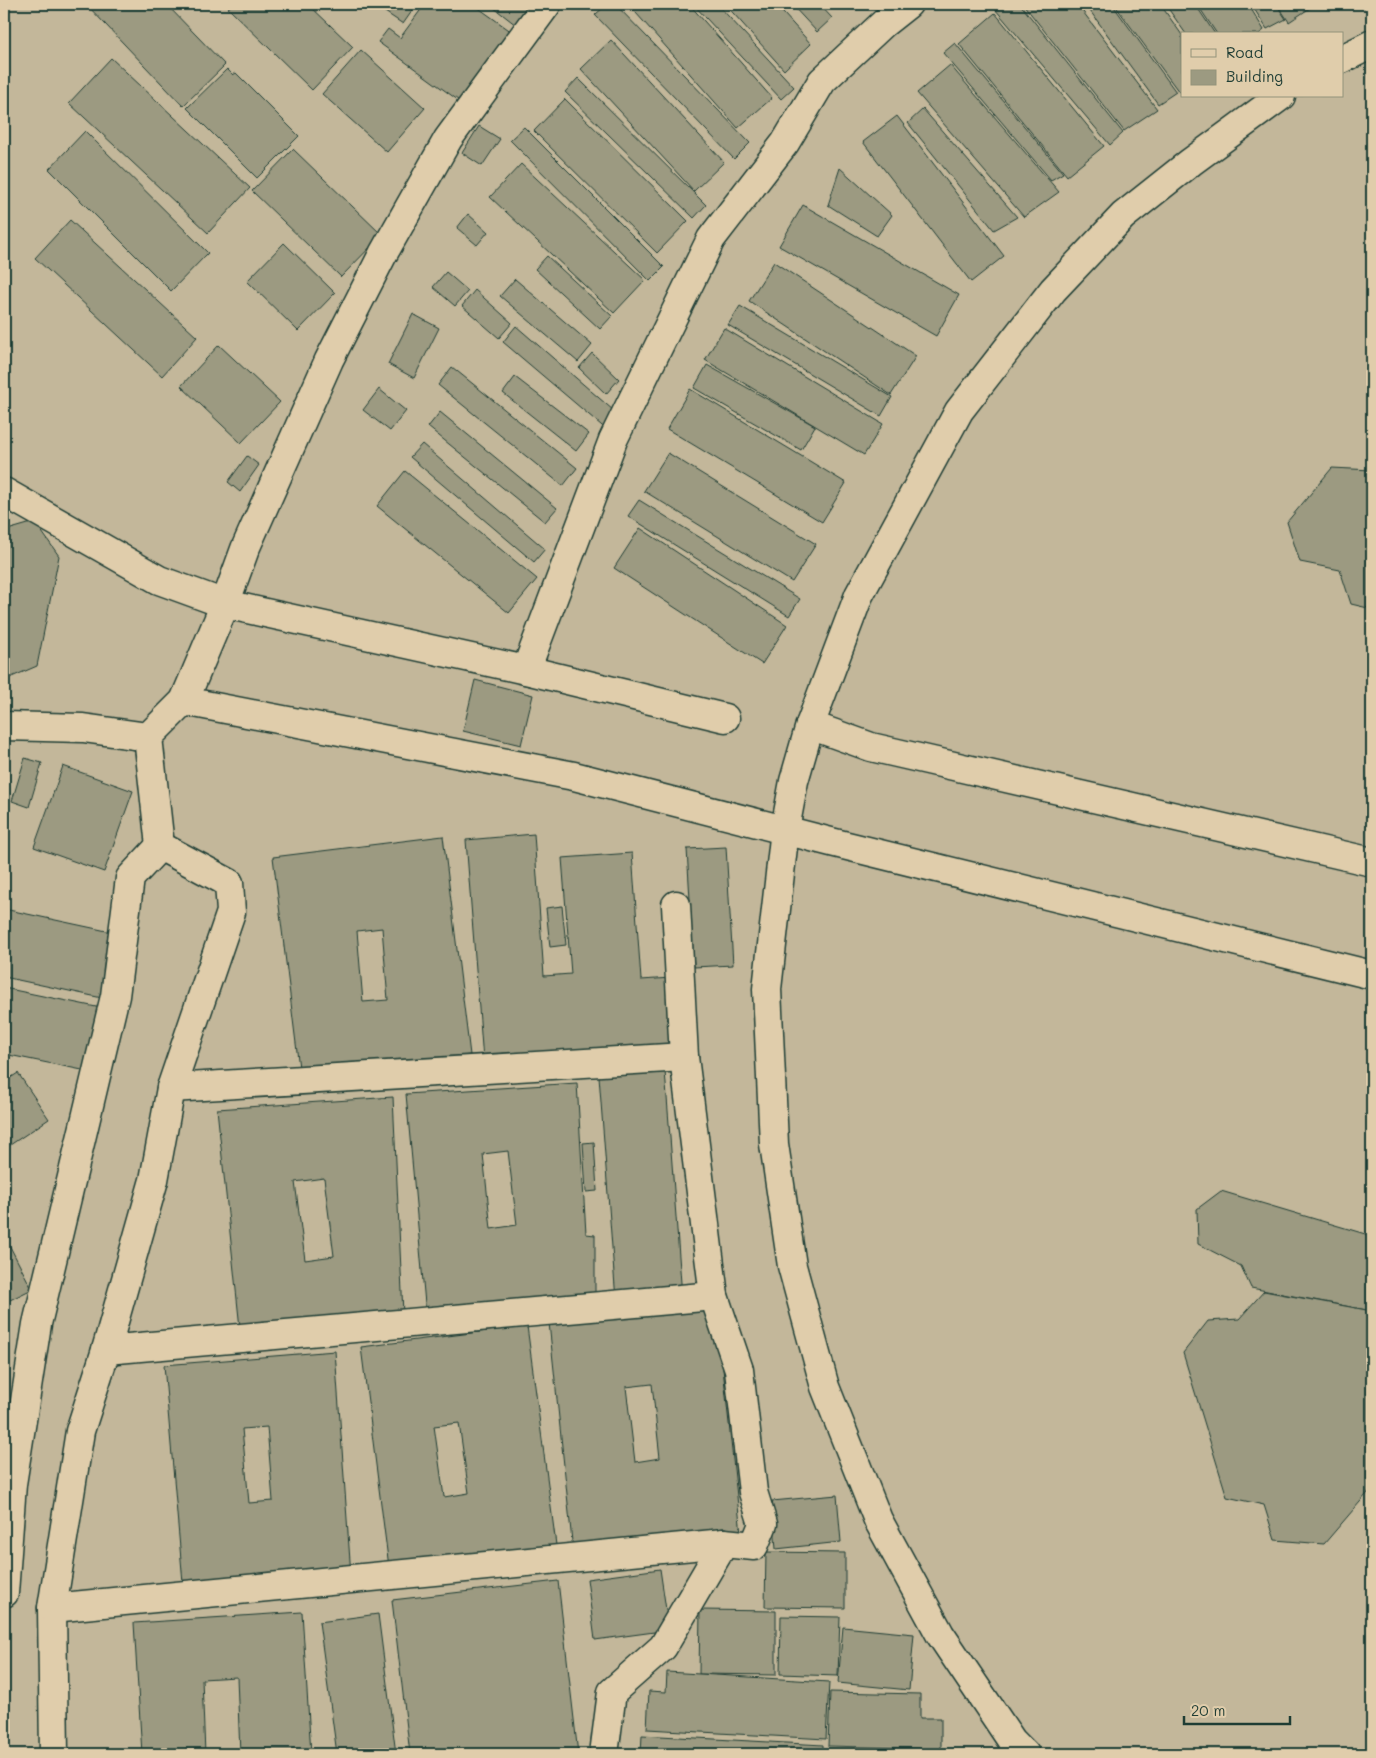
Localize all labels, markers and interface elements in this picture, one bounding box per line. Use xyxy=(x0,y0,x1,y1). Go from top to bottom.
legend xyxy=(1181,32,1344,98)
text: Road xyxy=(1226,42,1263,62)
text: Building xyxy=(1226,66,1283,86)
scale bar xyxy=(1184,1693,1290,1725)
text: 20 m xyxy=(1191,1700,1225,1720)

